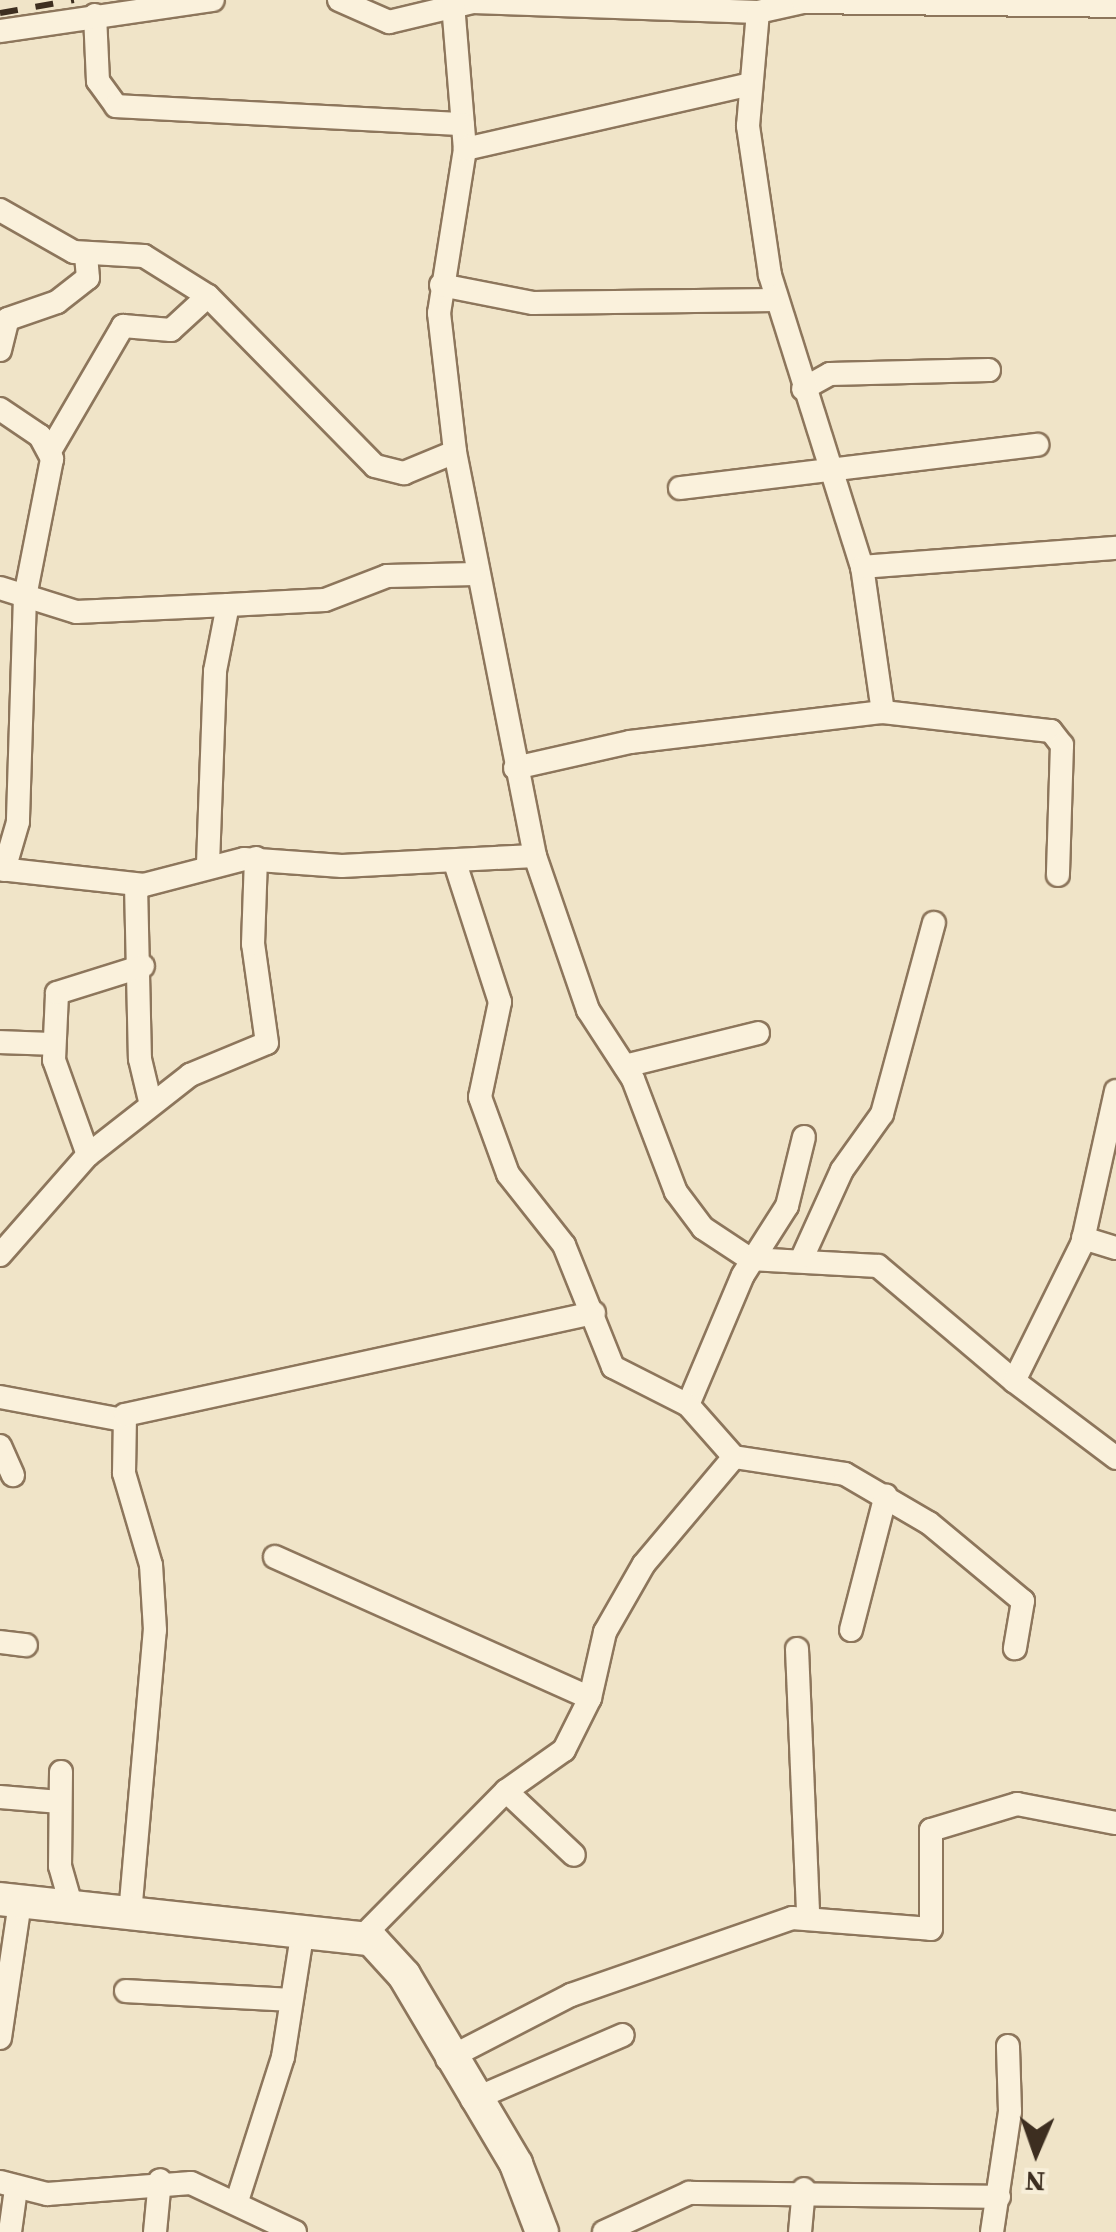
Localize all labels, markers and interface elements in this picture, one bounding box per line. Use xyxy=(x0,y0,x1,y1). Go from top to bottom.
north arrow xyxy=(986,2102,1086,2202)
text: N xyxy=(1024,2163,1046,2201)

